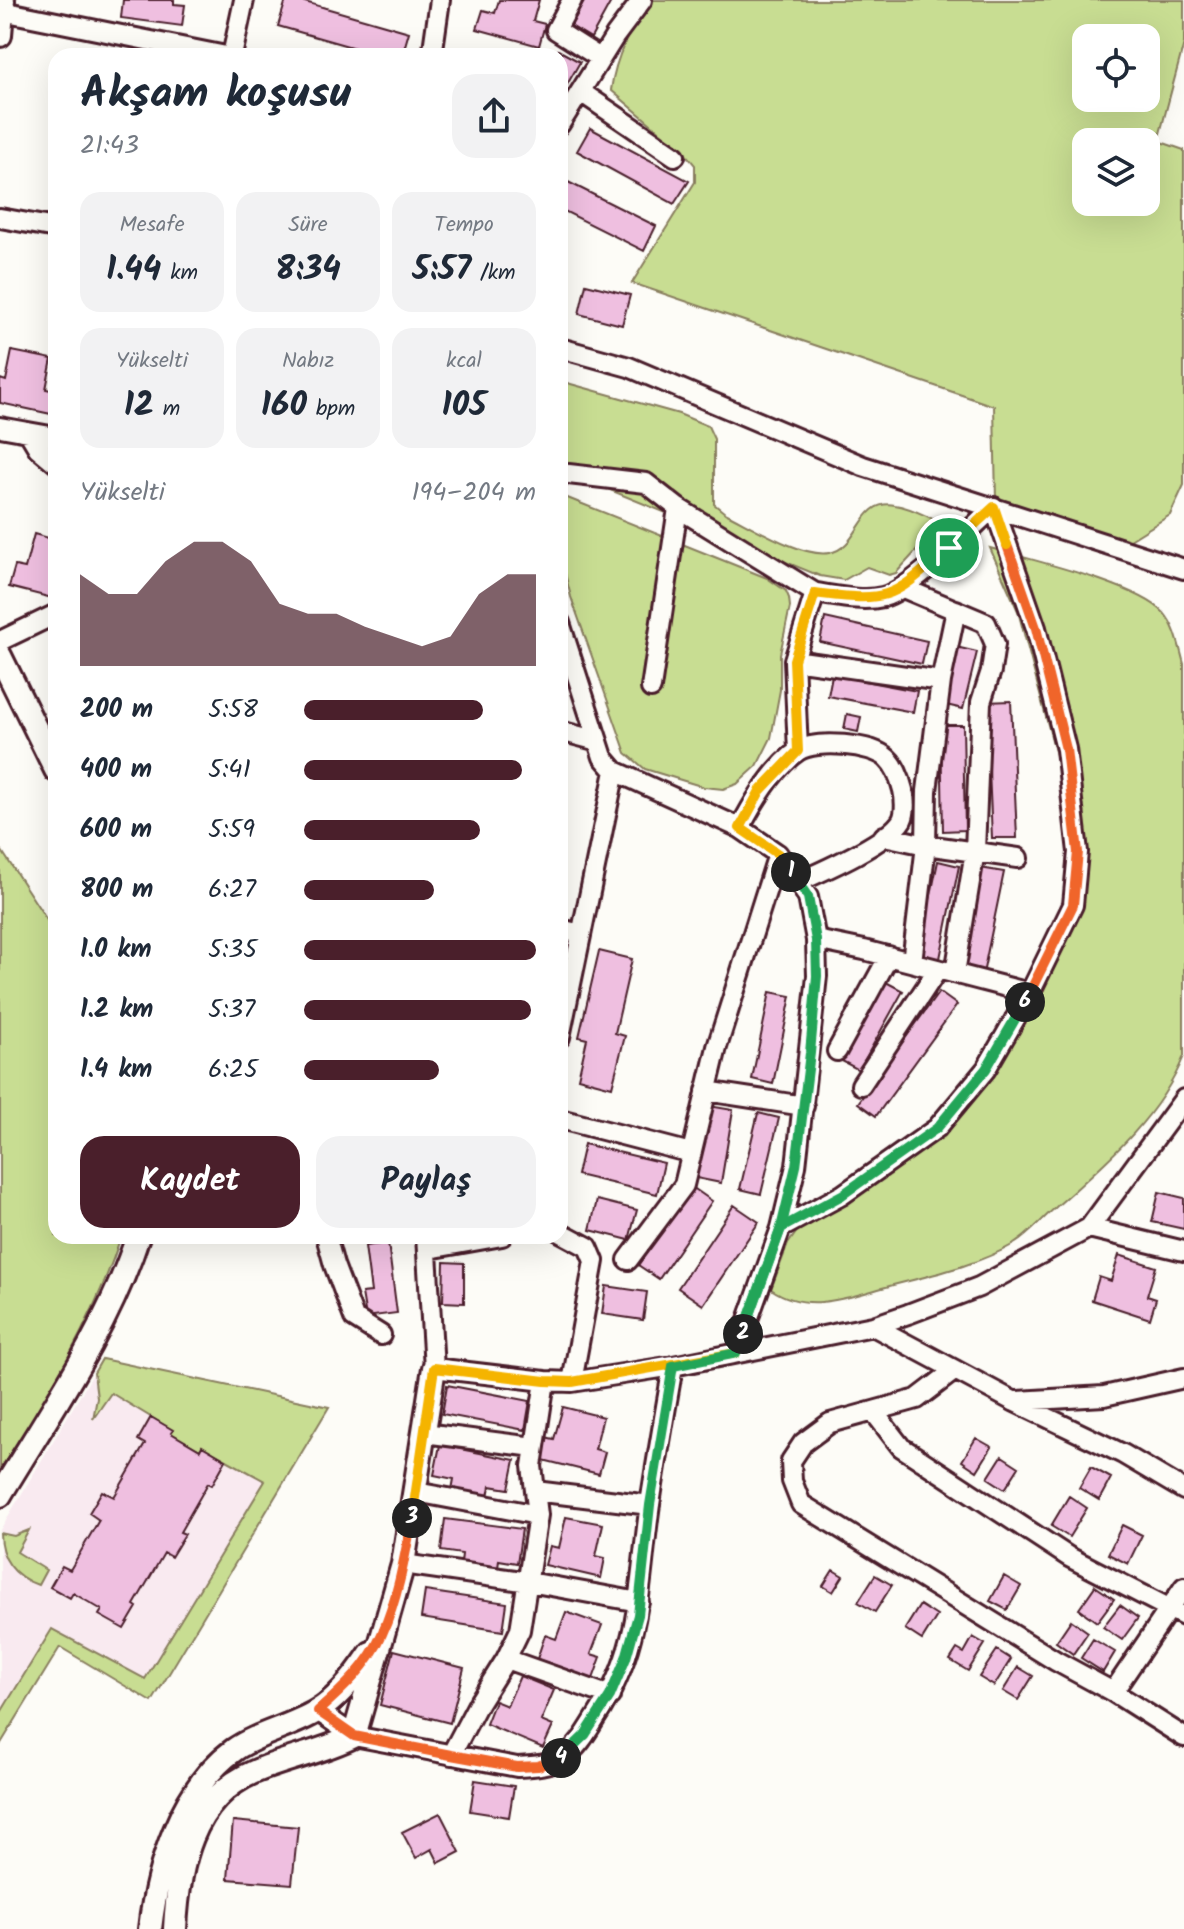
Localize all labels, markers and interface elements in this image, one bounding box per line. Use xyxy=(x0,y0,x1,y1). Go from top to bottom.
map controls xyxy=(1072,24,1160,216)
button: locate xyxy=(1072,24,1160,112)
text: Akşam koşusu xyxy=(80,60,351,130)
button: share xyxy=(452,74,536,158)
text: 21:43 xyxy=(80,125,139,167)
button: layers xyxy=(1072,128,1160,216)
text: Mesafe xyxy=(119,208,185,243)
text: Süre xyxy=(288,208,328,243)
text: Tempo xyxy=(434,208,494,243)
text: 1.44 xyxy=(106,243,161,297)
text: 8:34 xyxy=(275,243,341,297)
text: 5:57 xyxy=(412,243,471,297)
text: km xyxy=(161,256,198,291)
text: /km xyxy=(471,256,516,291)
text: Yükselti xyxy=(116,344,188,379)
text: Nabız xyxy=(282,344,334,379)
text: kcal xyxy=(446,344,482,379)
text: 12 xyxy=(124,379,154,433)
text: 160 xyxy=(261,379,307,433)
text: 105 xyxy=(442,379,486,433)
text: m xyxy=(154,392,180,427)
text: bpm xyxy=(307,392,355,427)
text: Yükselti xyxy=(80,472,165,514)
text: 194–204 m xyxy=(411,472,536,514)
pin xyxy=(915,514,983,582)
icon: arrive xyxy=(927,526,971,570)
text: 200 m xyxy=(80,689,153,731)
text: 5:58 xyxy=(208,689,258,731)
text: 400 m xyxy=(80,749,152,791)
text: 5:41 xyxy=(208,749,251,791)
text: 600 m xyxy=(80,809,152,851)
text: 5:59 xyxy=(208,809,255,851)
pin: 1 xyxy=(771,852,811,892)
text: 1 xyxy=(788,854,794,889)
text: 800 m xyxy=(80,869,153,911)
text: 6:27 xyxy=(208,869,256,911)
text: 1.0 km xyxy=(80,929,151,971)
text: 5:35 xyxy=(208,929,257,971)
pin: 6 xyxy=(1005,982,1045,1022)
text: 6 xyxy=(1019,984,1031,1019)
text: 1.2 km xyxy=(80,989,153,1031)
text: 5:37 xyxy=(208,989,255,1031)
text: 1.4 km xyxy=(80,1049,152,1091)
text: 6:25 xyxy=(208,1049,258,1091)
button: Kaydet xyxy=(80,1136,300,1228)
button: Paylaş xyxy=(316,1136,536,1228)
pin: 2 xyxy=(723,1314,763,1354)
text: 2 xyxy=(737,1316,749,1351)
pin: 3 xyxy=(392,1498,432,1538)
text: 3 xyxy=(406,1500,418,1535)
pin: 4 xyxy=(541,1738,581,1778)
text: 4 xyxy=(555,1740,567,1775)

